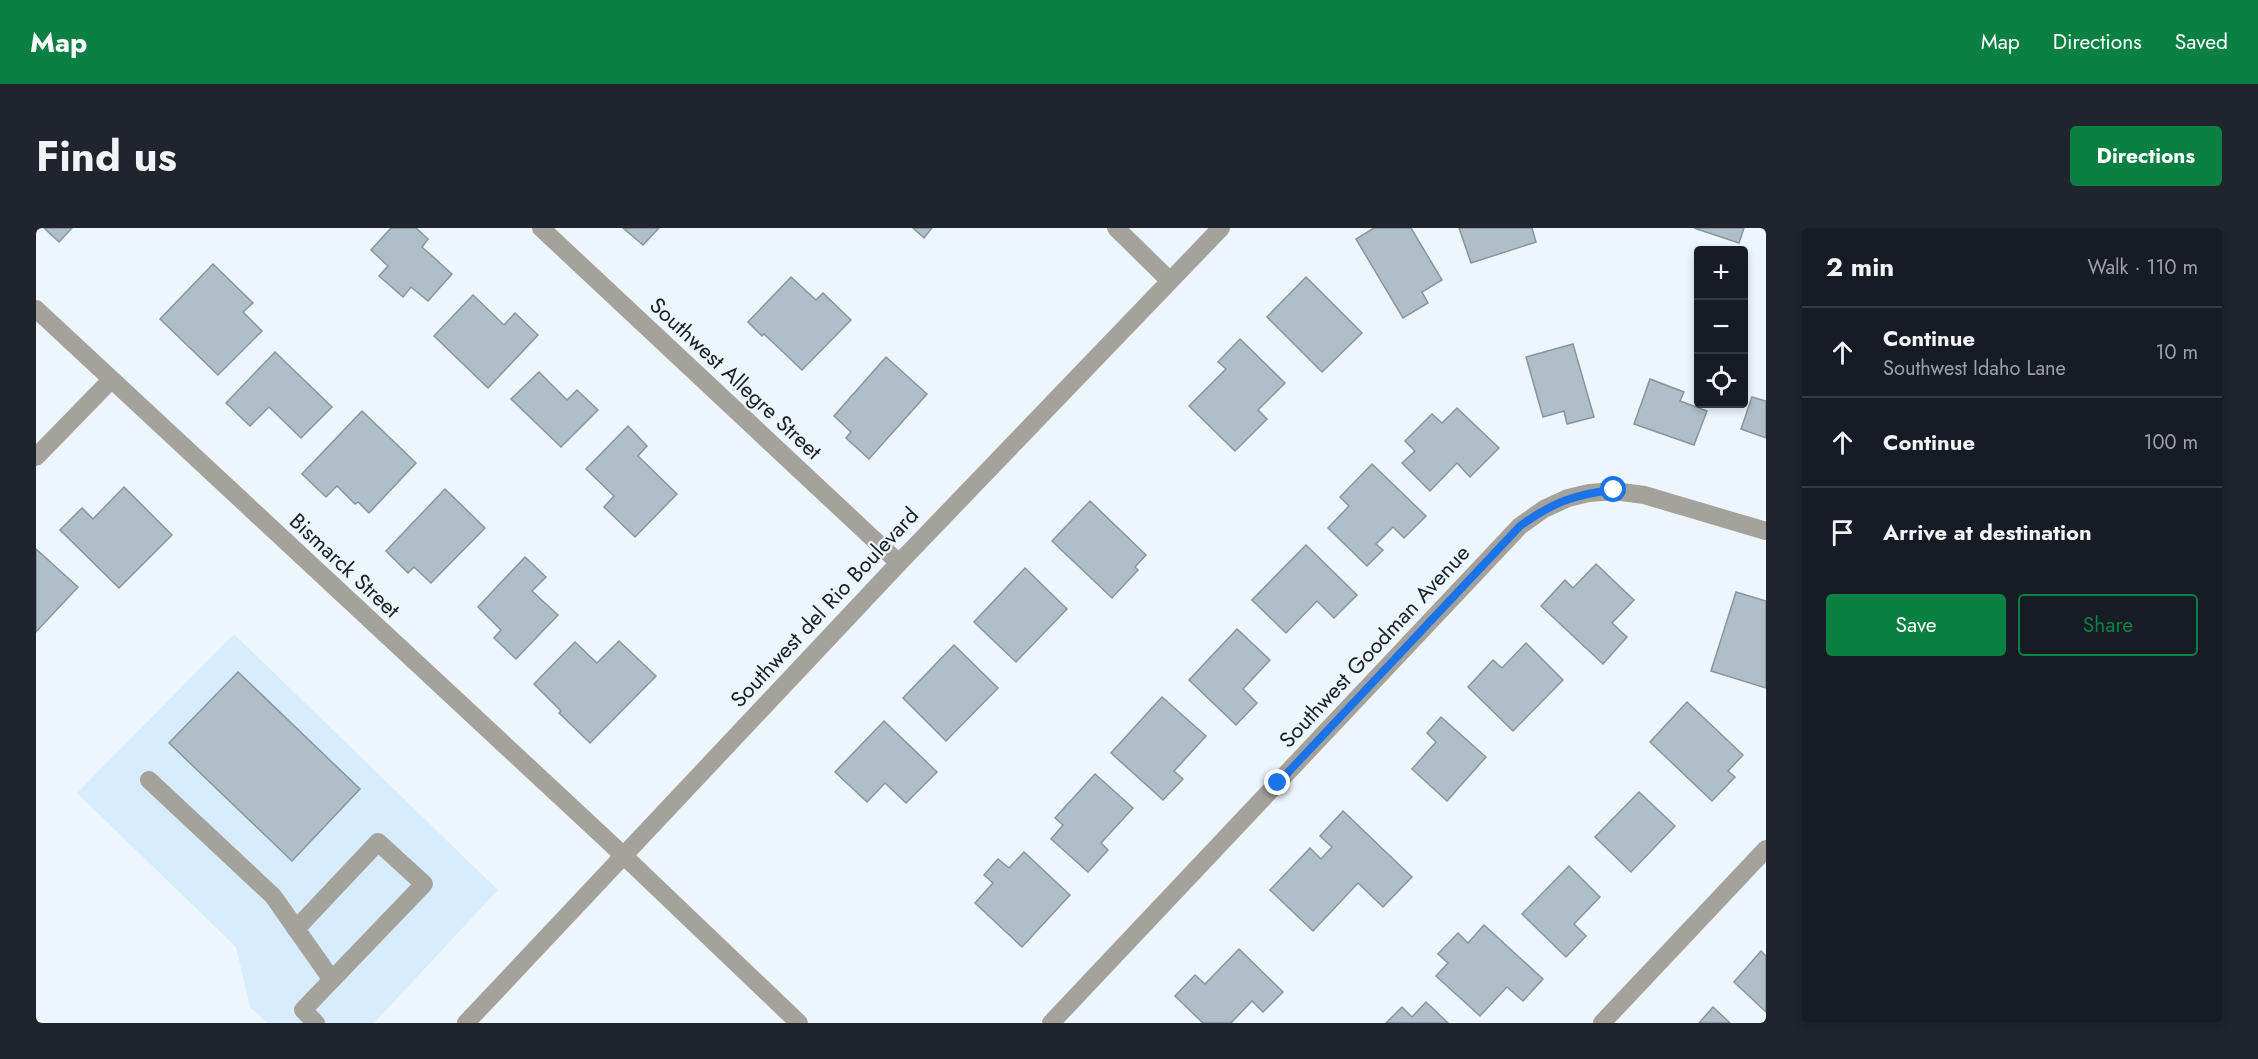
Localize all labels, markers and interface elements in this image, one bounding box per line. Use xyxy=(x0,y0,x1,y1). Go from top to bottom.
text: Map xyxy=(30,22,87,63)
text: Map xyxy=(1981,27,2020,57)
text: Directions xyxy=(2053,27,2142,57)
text: Saved xyxy=(2175,27,2228,57)
text: Find us xyxy=(36,126,177,187)
button: Directions xyxy=(2070,126,2222,186)
map controls xyxy=(1694,246,1748,408)
button: + xyxy=(1694,246,1748,300)
text: 2 min xyxy=(1826,248,1894,286)
text: Walk · 110 m xyxy=(2088,253,2198,282)
street label: Southwest Allegre Street xyxy=(643,290,830,467)
button: − xyxy=(1694,300,1748,354)
text: Continue xyxy=(1883,322,1975,354)
icon: ahead xyxy=(1826,336,1859,369)
text: 10 m xyxy=(2155,338,2198,367)
button: locate xyxy=(1694,354,1748,408)
text: Southwest Idaho Lane xyxy=(1883,354,2066,383)
icon: ahead xyxy=(1826,426,1859,459)
text: Continue xyxy=(1883,426,1975,458)
text: 100 m xyxy=(2143,428,2198,457)
route start xyxy=(1600,476,1626,502)
street label: Southwest del Rio Boulevard xyxy=(722,500,926,714)
street label: Bismarck Street xyxy=(282,505,408,625)
icon: arrive xyxy=(1826,516,1859,549)
text: Arrive at destination xyxy=(1883,516,2092,548)
street label: Southwest Goodman Avenue xyxy=(1271,537,1477,755)
button: Save xyxy=(1826,594,2006,656)
button: Share xyxy=(2018,594,2198,656)
route end xyxy=(1264,769,1290,795)

